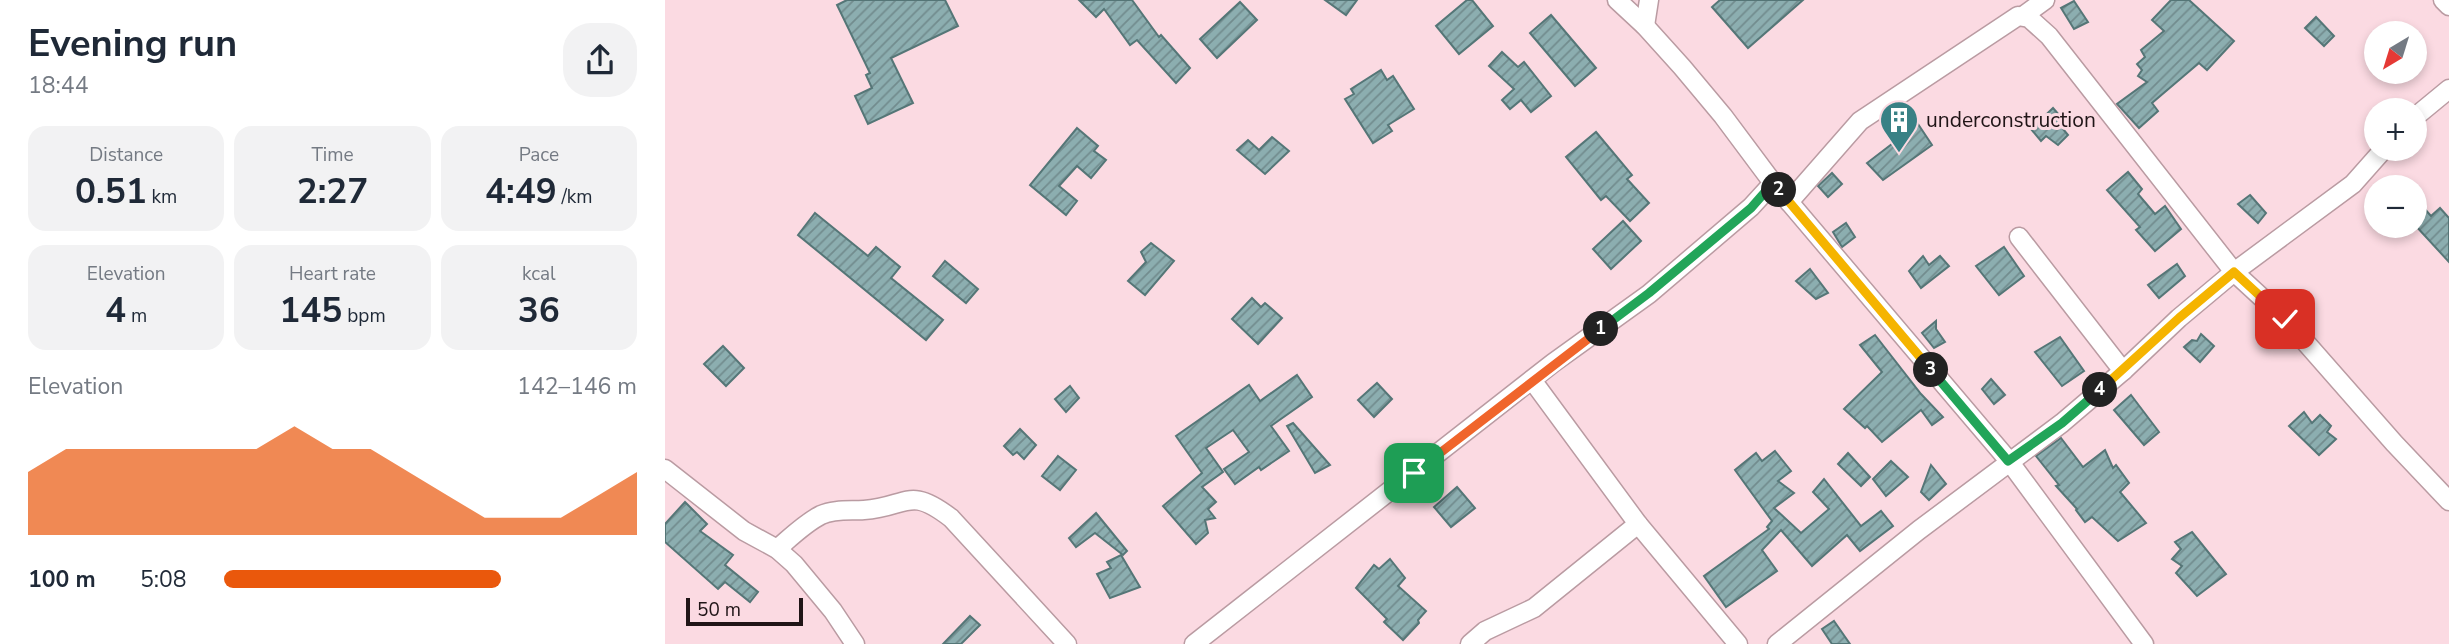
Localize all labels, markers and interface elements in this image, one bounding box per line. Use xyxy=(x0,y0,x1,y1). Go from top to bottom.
text: Evening run xyxy=(28,18,237,69)
north arrow xyxy=(2364,21,2427,84)
map controls xyxy=(2364,21,2427,238)
button: share xyxy=(563,23,637,97)
text: 18:44 xyxy=(28,70,88,101)
button: + xyxy=(2364,98,2427,161)
building icon: underconstruction xyxy=(1878,99,1920,154)
place label: underconstruction xyxy=(1926,106,2096,134)
text: Distance xyxy=(89,142,163,168)
text: Time xyxy=(311,142,354,168)
text: Pace xyxy=(519,142,559,168)
text: 0.51 xyxy=(75,168,147,215)
text: 2:27 xyxy=(297,168,368,215)
text: 4:49 xyxy=(485,168,557,215)
pin: 2 xyxy=(1761,172,1797,208)
button: − xyxy=(2364,175,2427,238)
text: 2 xyxy=(1773,176,1784,202)
text: km xyxy=(147,184,177,210)
text: /km xyxy=(557,184,593,210)
text: Elevation xyxy=(87,261,166,287)
text: Heart rate xyxy=(289,261,376,287)
text: kcal xyxy=(522,261,556,287)
text: 4 xyxy=(105,287,126,334)
text: 145 xyxy=(279,287,342,334)
text: 36 xyxy=(518,287,560,334)
pin xyxy=(2255,289,2315,349)
icon: check xyxy=(2266,300,2304,338)
text: m xyxy=(126,303,147,329)
text: bpm xyxy=(342,303,386,329)
pin: 1 xyxy=(1583,312,1619,346)
text: 1 xyxy=(1595,315,1606,341)
pin: 3 xyxy=(1913,352,1949,388)
text: 3 xyxy=(1925,356,1936,382)
text: Elevation xyxy=(28,371,123,402)
text: 142–146 m xyxy=(517,371,637,402)
pin: 4 xyxy=(2083,372,2117,408)
text: 4 xyxy=(2094,376,2105,402)
pin xyxy=(1384,443,1444,503)
icon: arrive xyxy=(1395,454,1433,492)
text: 100 m xyxy=(28,564,96,595)
text: 5:08 xyxy=(140,564,187,595)
scale bar xyxy=(686,595,803,627)
text: 50 m xyxy=(697,597,741,623)

